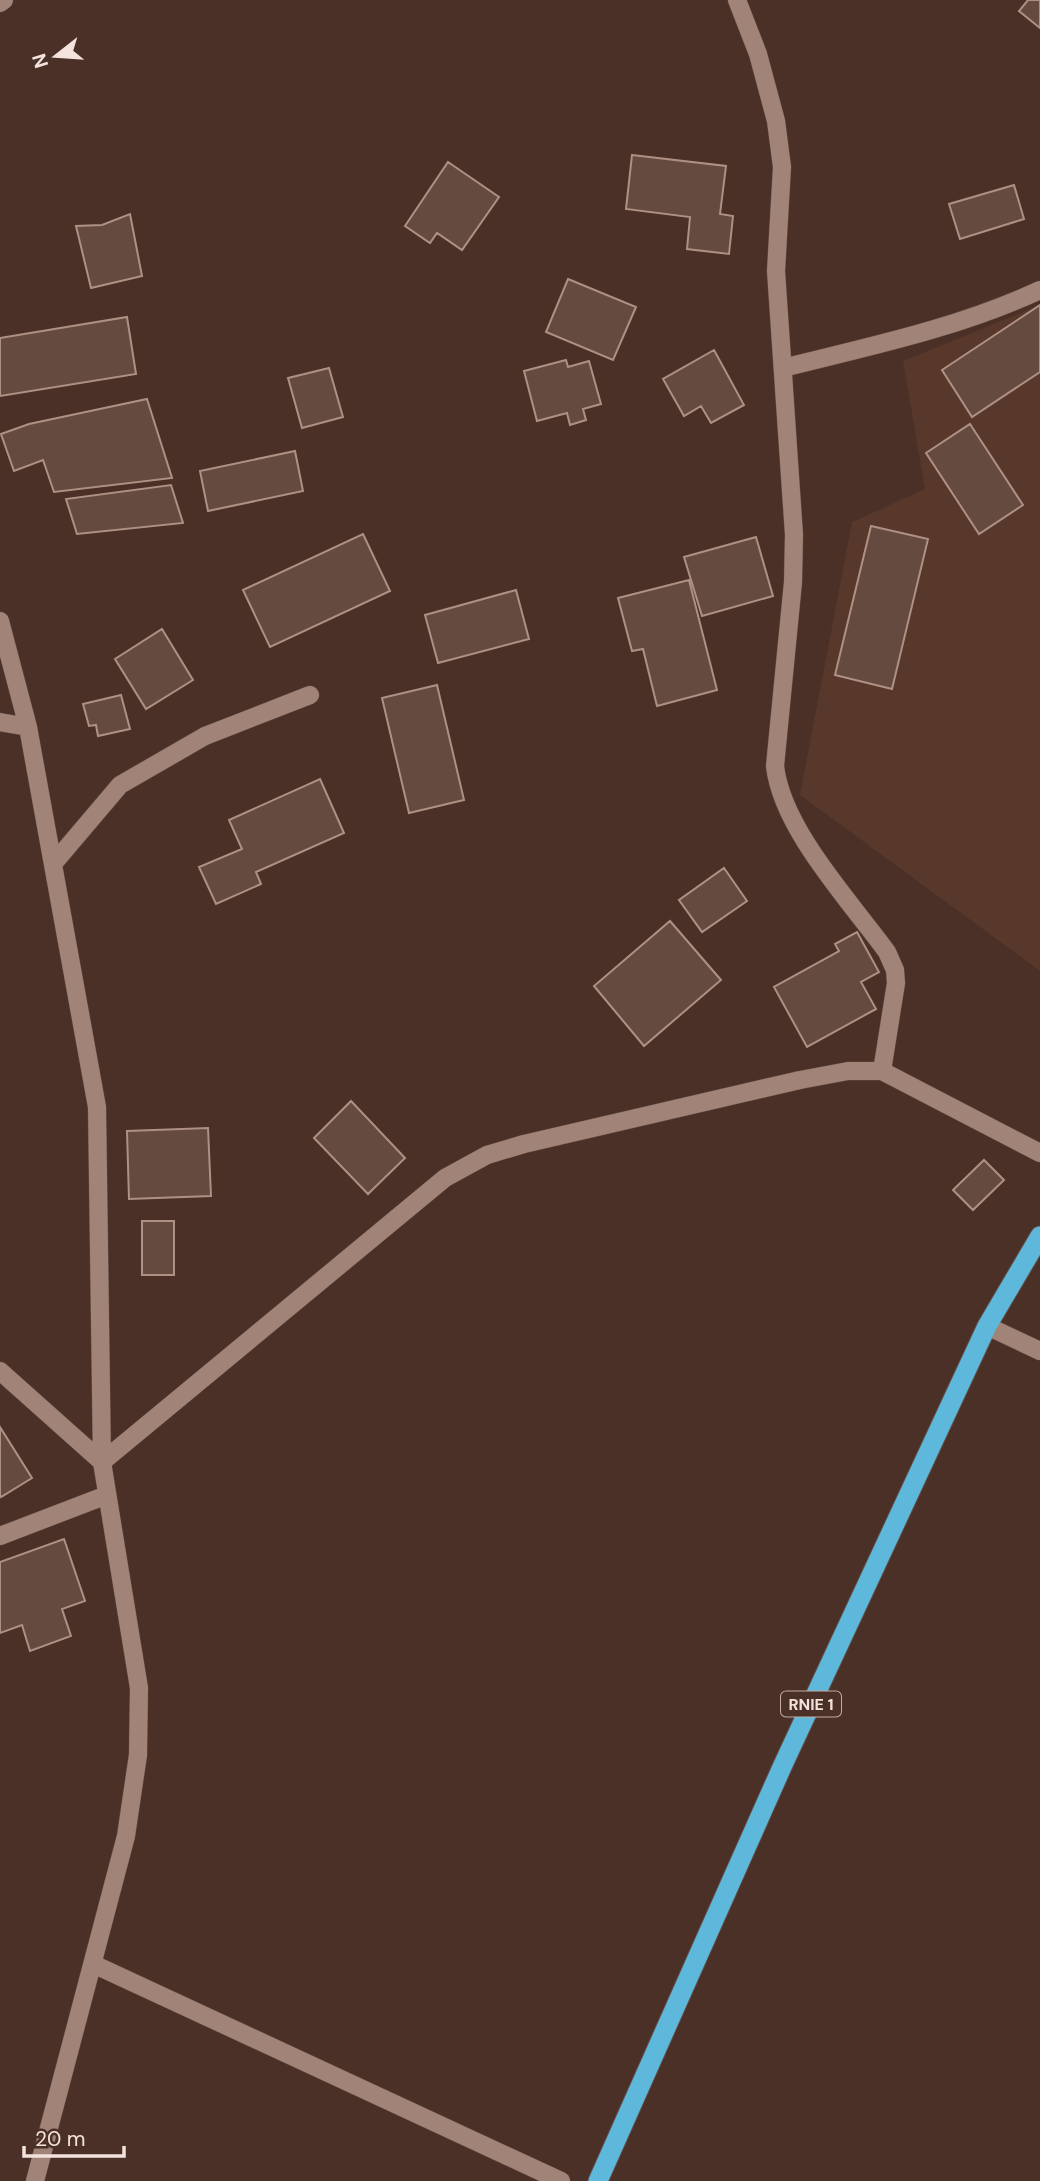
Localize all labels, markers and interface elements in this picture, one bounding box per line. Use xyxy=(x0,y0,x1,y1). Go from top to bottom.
north arrow xyxy=(21,21,91,91)
text: N xyxy=(26,51,54,71)
road number: RNIE 1 xyxy=(781,1692,841,1716)
scale bar xyxy=(24,2114,124,2158)
text: 20 m xyxy=(35,2125,86,2153)

